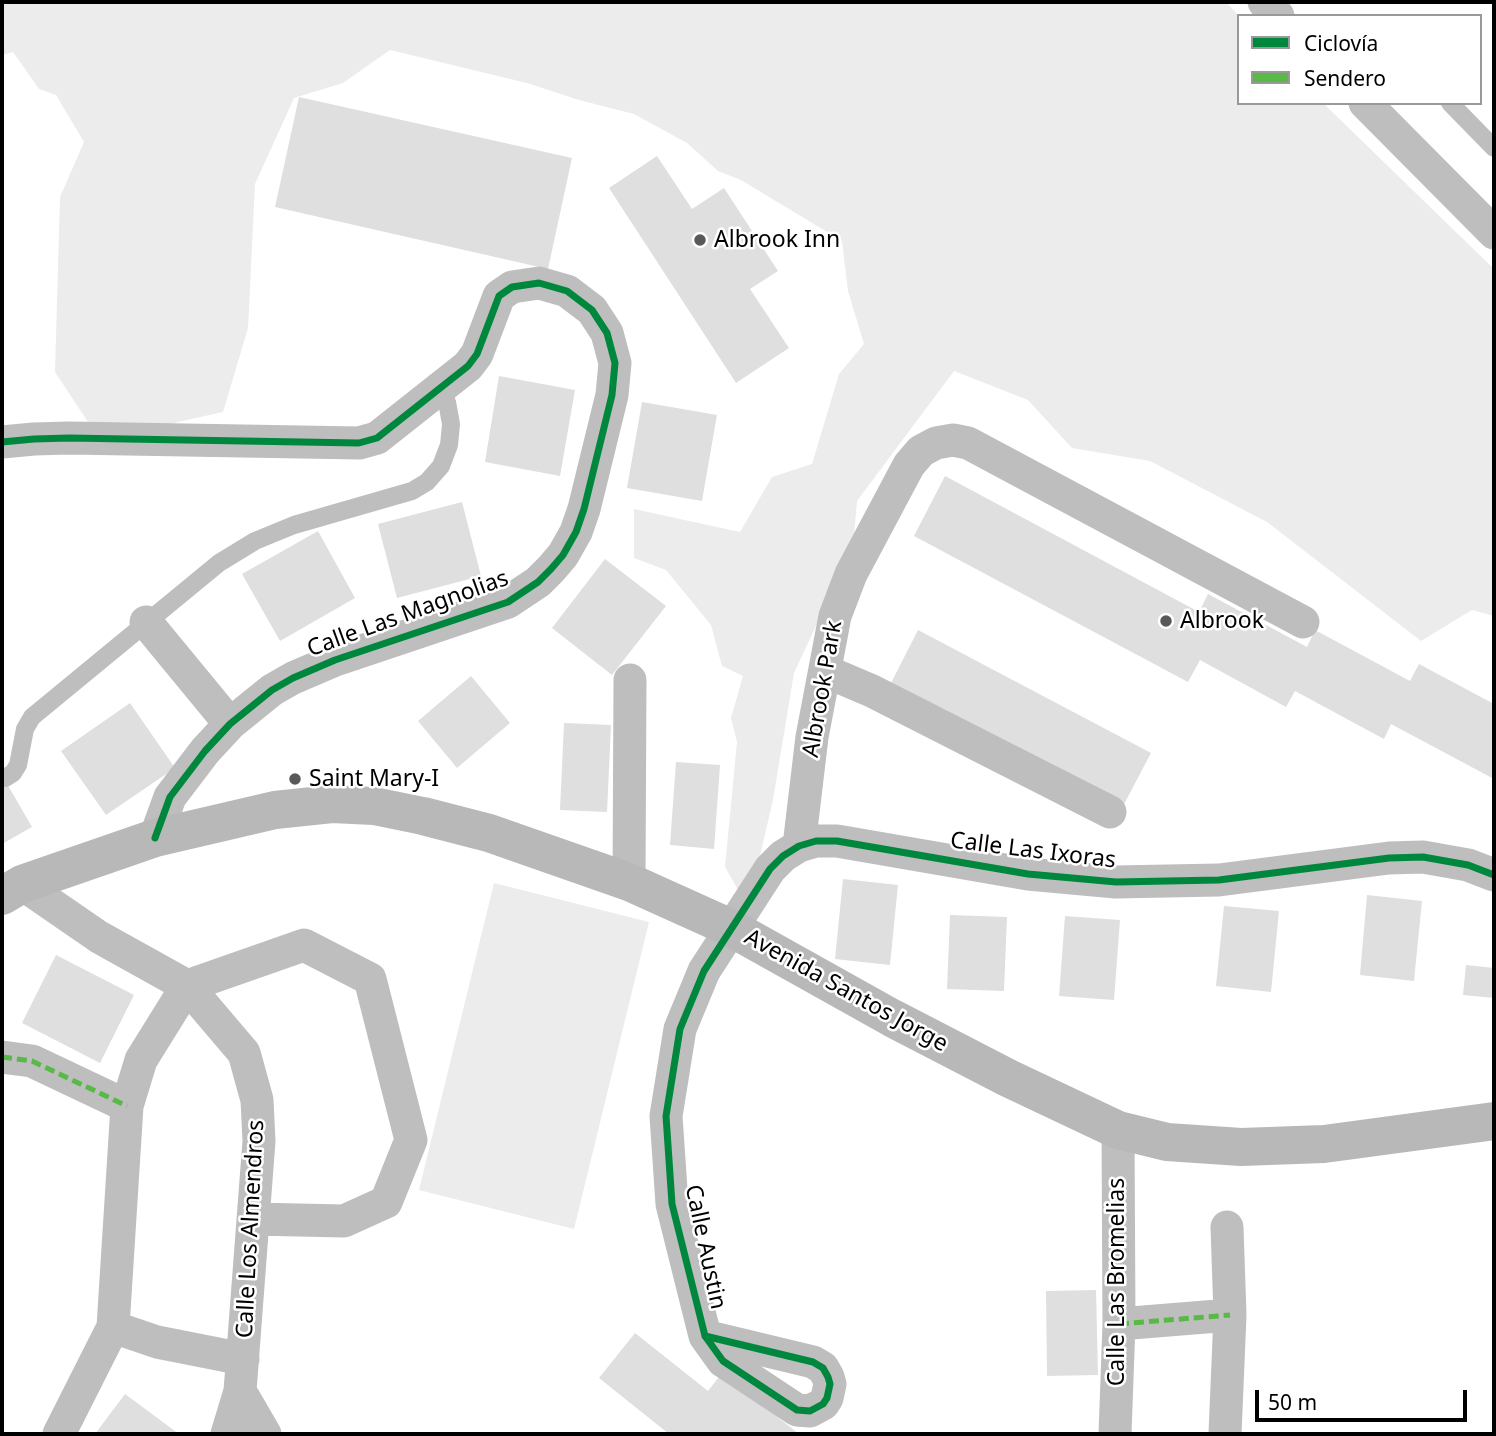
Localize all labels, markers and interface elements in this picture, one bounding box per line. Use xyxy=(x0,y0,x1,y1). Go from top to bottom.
legend xyxy=(1237,14,1482,105)
text: Ciclovía xyxy=(1304,29,1378,57)
text: Sendero xyxy=(1304,64,1386,92)
place label: Albrook Inn xyxy=(714,226,840,254)
marker: Albrook Inn xyxy=(692,232,708,248)
street label: Calle Las Magnolias xyxy=(304,565,512,663)
place label: Albrook xyxy=(1180,607,1264,635)
marker: Albrook xyxy=(1158,613,1174,629)
street label: Albrook Park xyxy=(797,618,849,760)
place label: Saint Mary-I xyxy=(309,765,439,793)
marker: Saint Mary-I xyxy=(287,771,303,787)
street label: Calle Las Ixoras xyxy=(949,827,1117,875)
street label: Avenida Santos Jorge xyxy=(740,924,952,1058)
street label: Calle Los Almendros xyxy=(231,1119,271,1339)
street label: Calle Las Bromelias xyxy=(1103,1178,1131,1386)
street label: Calle Austin xyxy=(678,1182,732,1312)
scale bar xyxy=(1258,1376,1470,1420)
text: 50 m xyxy=(1268,1388,1317,1416)

